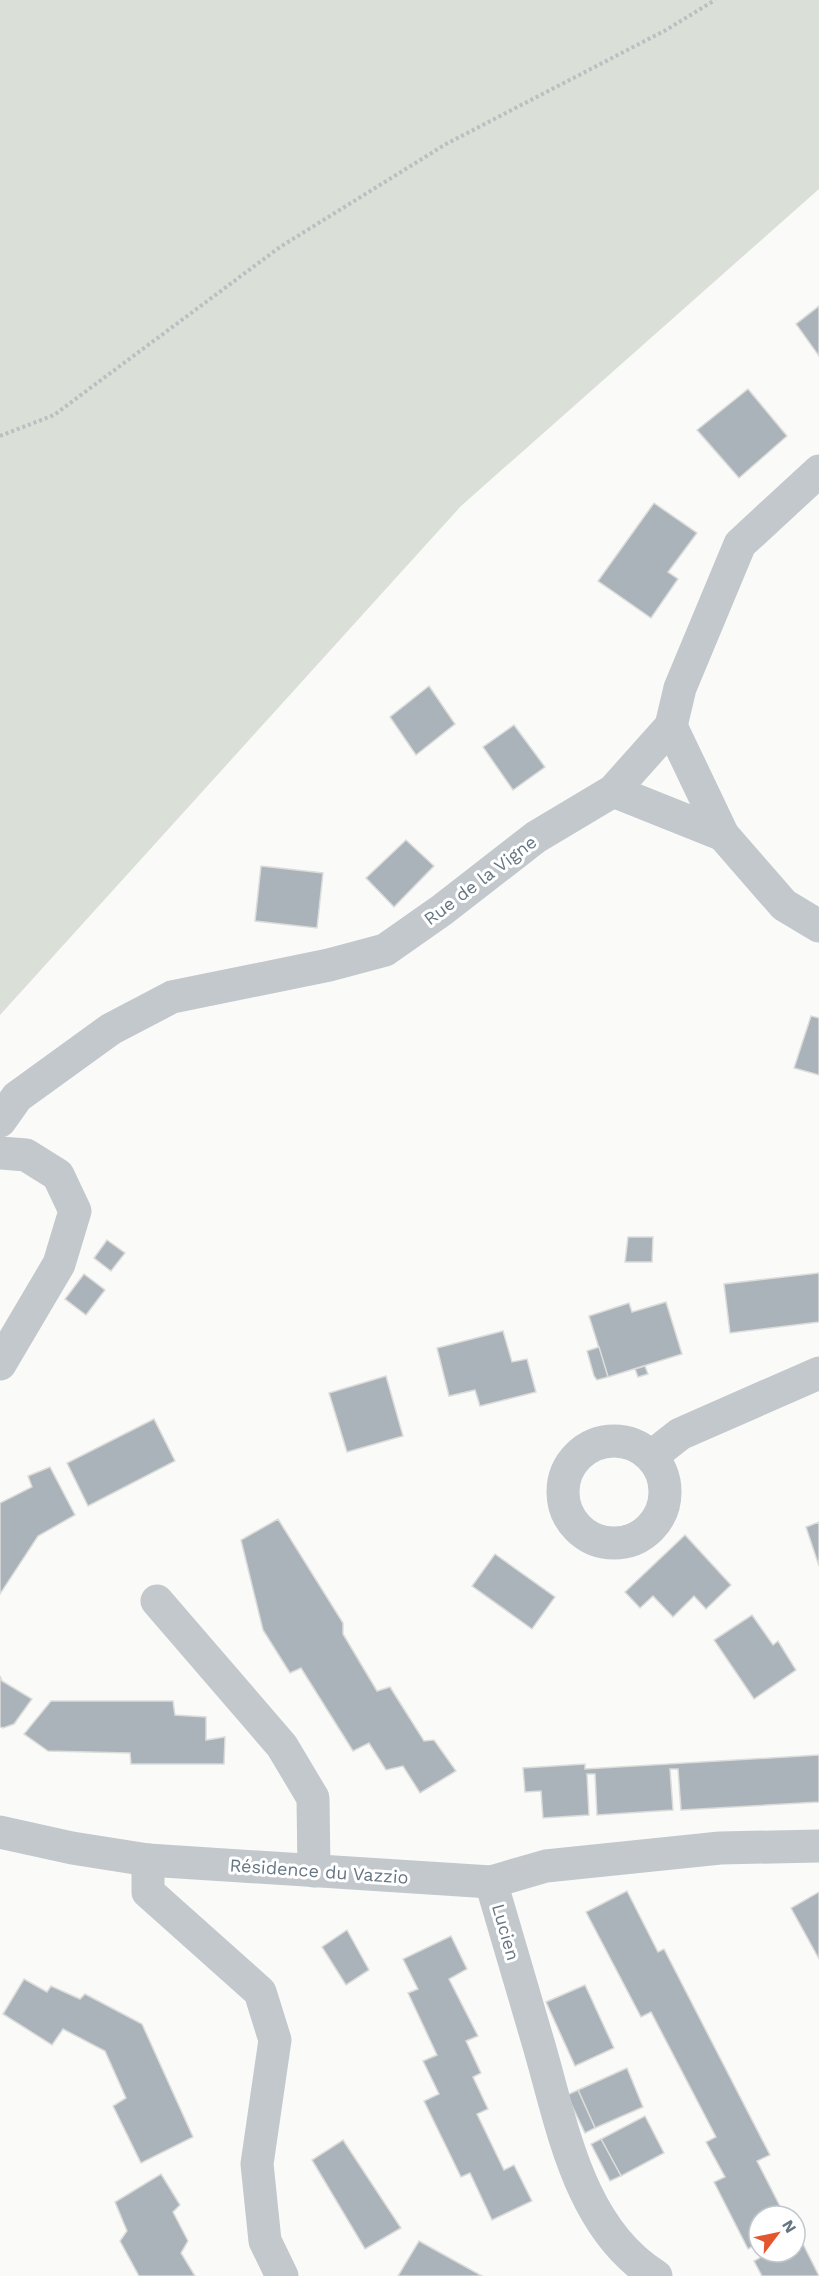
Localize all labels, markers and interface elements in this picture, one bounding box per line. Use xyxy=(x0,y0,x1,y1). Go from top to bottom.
street label: Rue de la Vigne xyxy=(420,831,540,929)
street label: Résidence du Vazzio xyxy=(229,1854,409,1888)
street label: Lucien xyxy=(488,1901,524,1963)
north arrow xyxy=(747,2204,807,2264)
text: N xyxy=(778,2216,800,2236)

